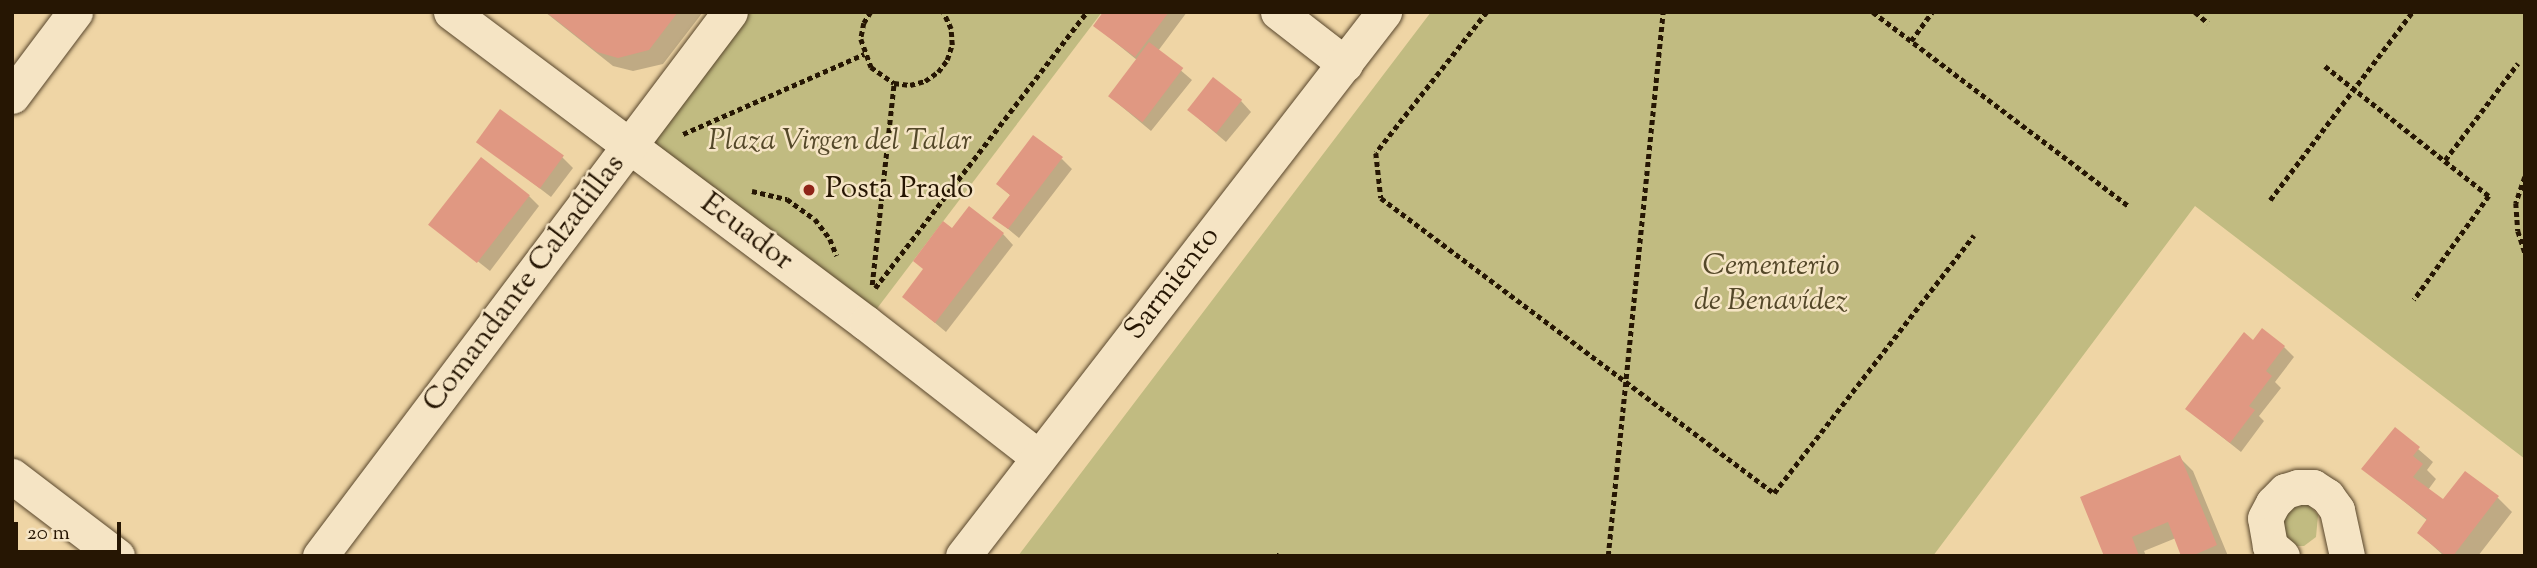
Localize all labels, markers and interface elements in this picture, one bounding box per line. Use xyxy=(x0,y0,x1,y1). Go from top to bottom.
park label: Plaza Virgen del Talar xyxy=(708,124,972,160)
street label: Comandante Calzadillas xyxy=(416,148,634,420)
place label: Posta Prado xyxy=(825,172,974,208)
marker: Posta Prado xyxy=(799,180,819,200)
street label: Ecuador xyxy=(693,187,799,279)
street label: Sarmiento xyxy=(1118,220,1228,348)
park label: Cementerio de Benavídez xyxy=(1694,249,1848,320)
scale bar xyxy=(18,508,124,552)
text: 20 m xyxy=(27,519,70,549)

